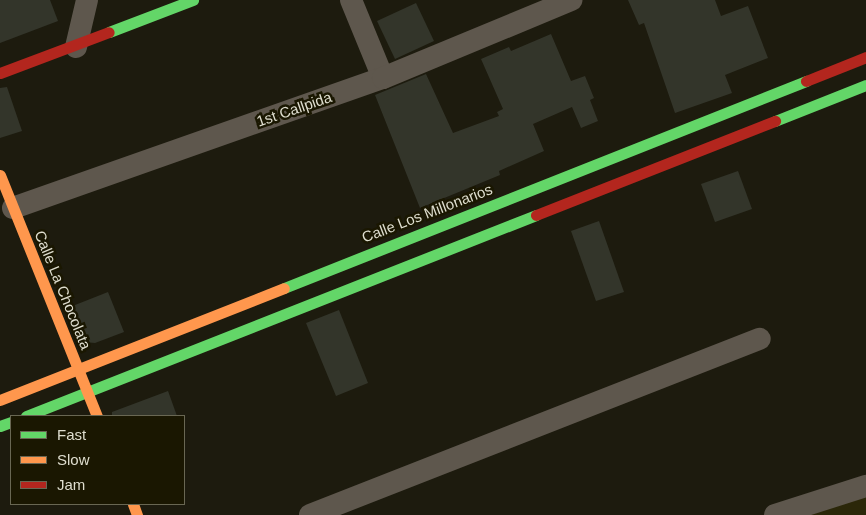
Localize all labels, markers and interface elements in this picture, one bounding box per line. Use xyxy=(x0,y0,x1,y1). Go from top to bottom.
street label: 1st Callpida xyxy=(254,88,334,130)
street label: Calle Los Millonarios xyxy=(359,180,495,246)
street label: Calle La Chocolata xyxy=(31,228,95,352)
legend xyxy=(10,415,185,505)
text: Fast xyxy=(57,426,86,443)
text: Slow xyxy=(57,451,90,468)
text: Jam xyxy=(57,476,85,493)

